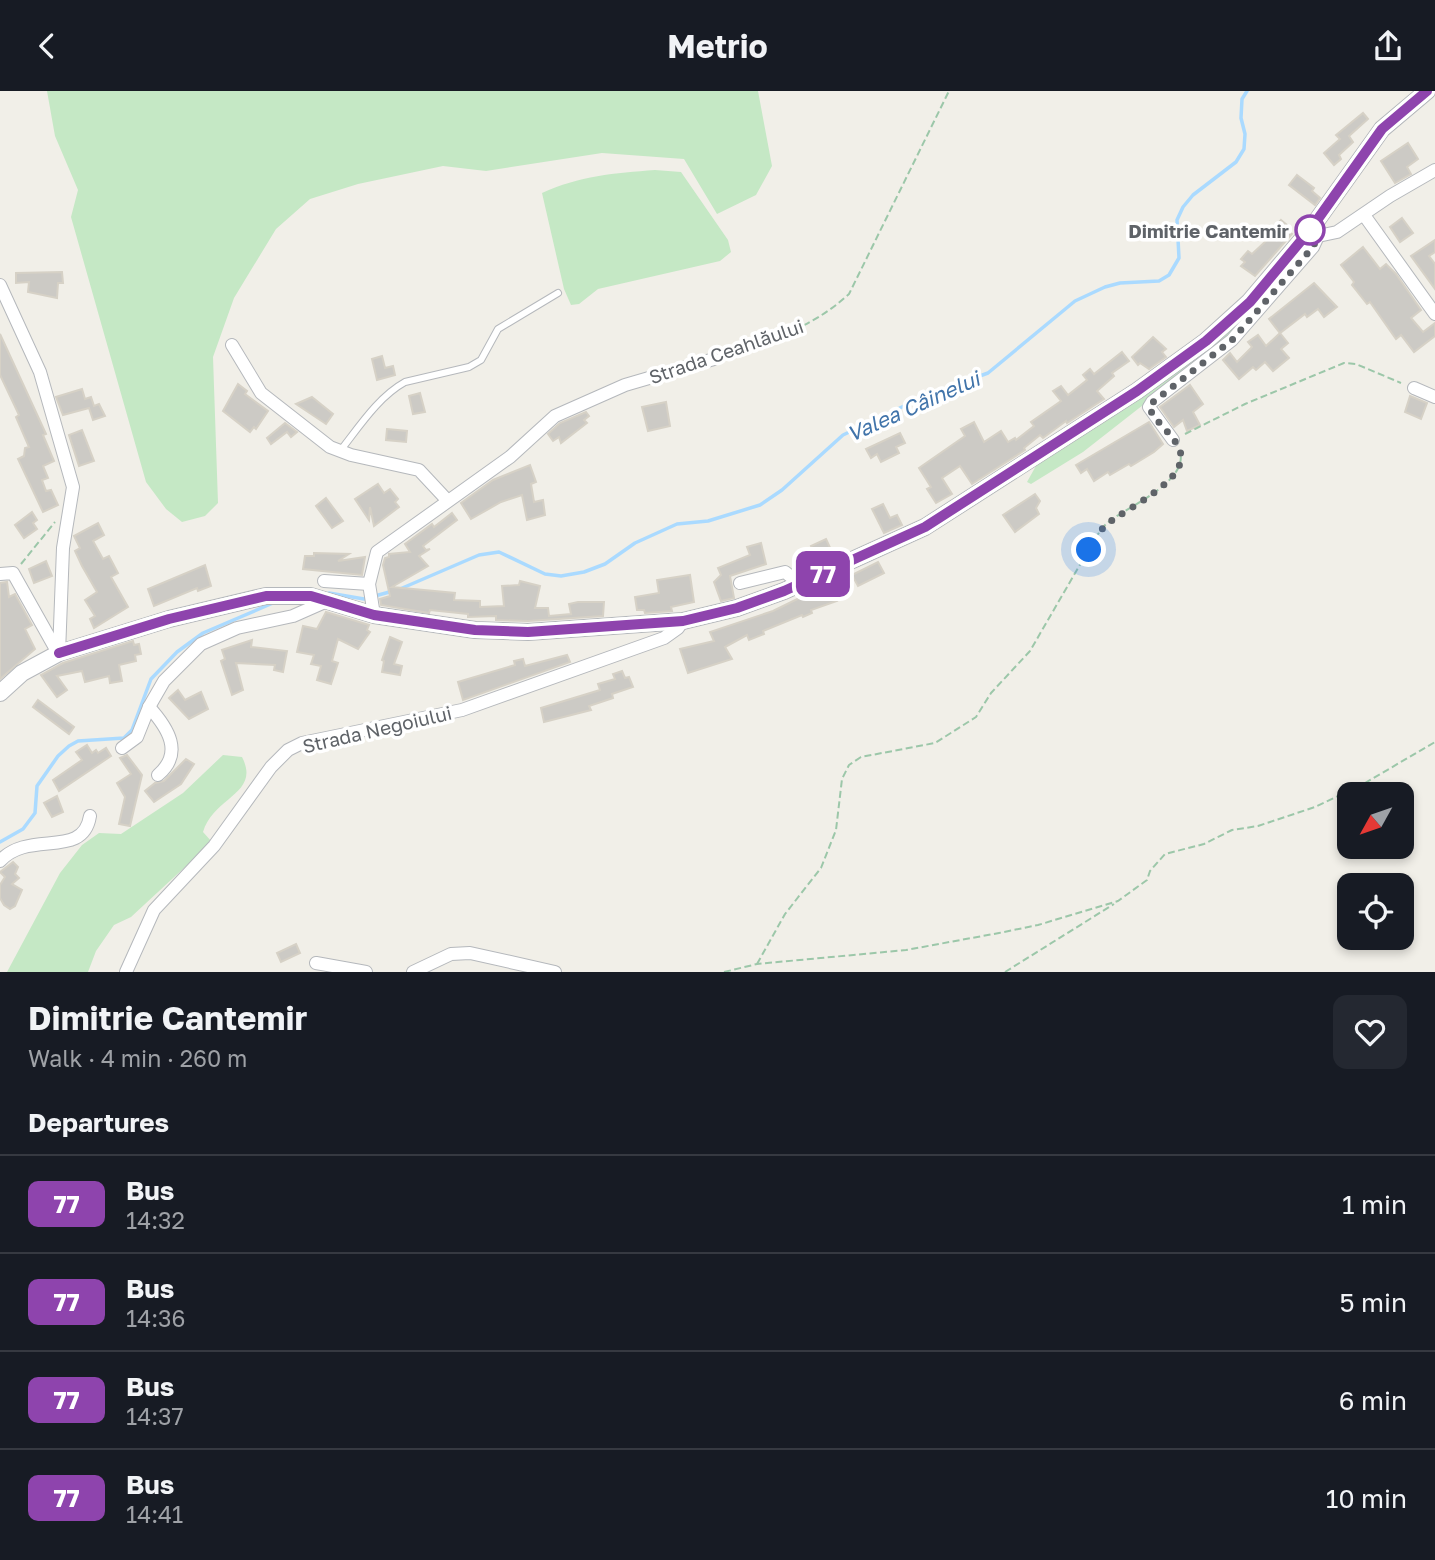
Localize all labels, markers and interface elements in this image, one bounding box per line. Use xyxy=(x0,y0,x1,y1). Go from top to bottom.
icon: back xyxy=(28,27,66,65)
text: Metrio xyxy=(667,27,768,65)
icon: share xyxy=(1369,27,1407,65)
marker: Dimitrie Cantemir xyxy=(1295,215,1325,245)
place label: Dimitrie Cantemir xyxy=(1128,219,1290,242)
street label: Strada Ceahlăului xyxy=(646,314,806,388)
water label: Valea Câinelui xyxy=(843,364,985,447)
your location xyxy=(1071,532,1106,567)
line badge: 77 xyxy=(792,551,854,597)
text: 77 xyxy=(810,559,836,588)
street label: Strada Negoiului xyxy=(300,701,454,757)
north arrow xyxy=(1337,782,1414,859)
map controls xyxy=(1337,782,1414,950)
button: locate xyxy=(1337,873,1414,950)
button: heart xyxy=(1333,995,1407,1069)
text: Dimitrie Cantemir xyxy=(28,998,307,1037)
text: Walk · 4 min · 260 m xyxy=(28,1044,247,1072)
text: Departures xyxy=(28,1107,169,1138)
text: Bus xyxy=(126,1175,174,1206)
text: 77 xyxy=(53,1189,80,1218)
text: 1 min xyxy=(1342,1189,1407,1220)
text: 14:32 xyxy=(126,1206,185,1234)
text: Bus xyxy=(126,1273,174,1304)
text: 77 xyxy=(53,1287,80,1316)
text: 5 min xyxy=(1339,1287,1407,1318)
text: 14:36 xyxy=(126,1304,185,1332)
text: Bus xyxy=(126,1371,174,1402)
text: 77 xyxy=(53,1385,80,1414)
text: 6 min xyxy=(1339,1385,1407,1416)
text: 14:37 xyxy=(126,1402,184,1430)
text: Bus xyxy=(126,1469,174,1500)
text: 77 xyxy=(53,1483,80,1512)
text: 10 min xyxy=(1326,1483,1407,1514)
text: 14:41 xyxy=(126,1500,183,1528)

